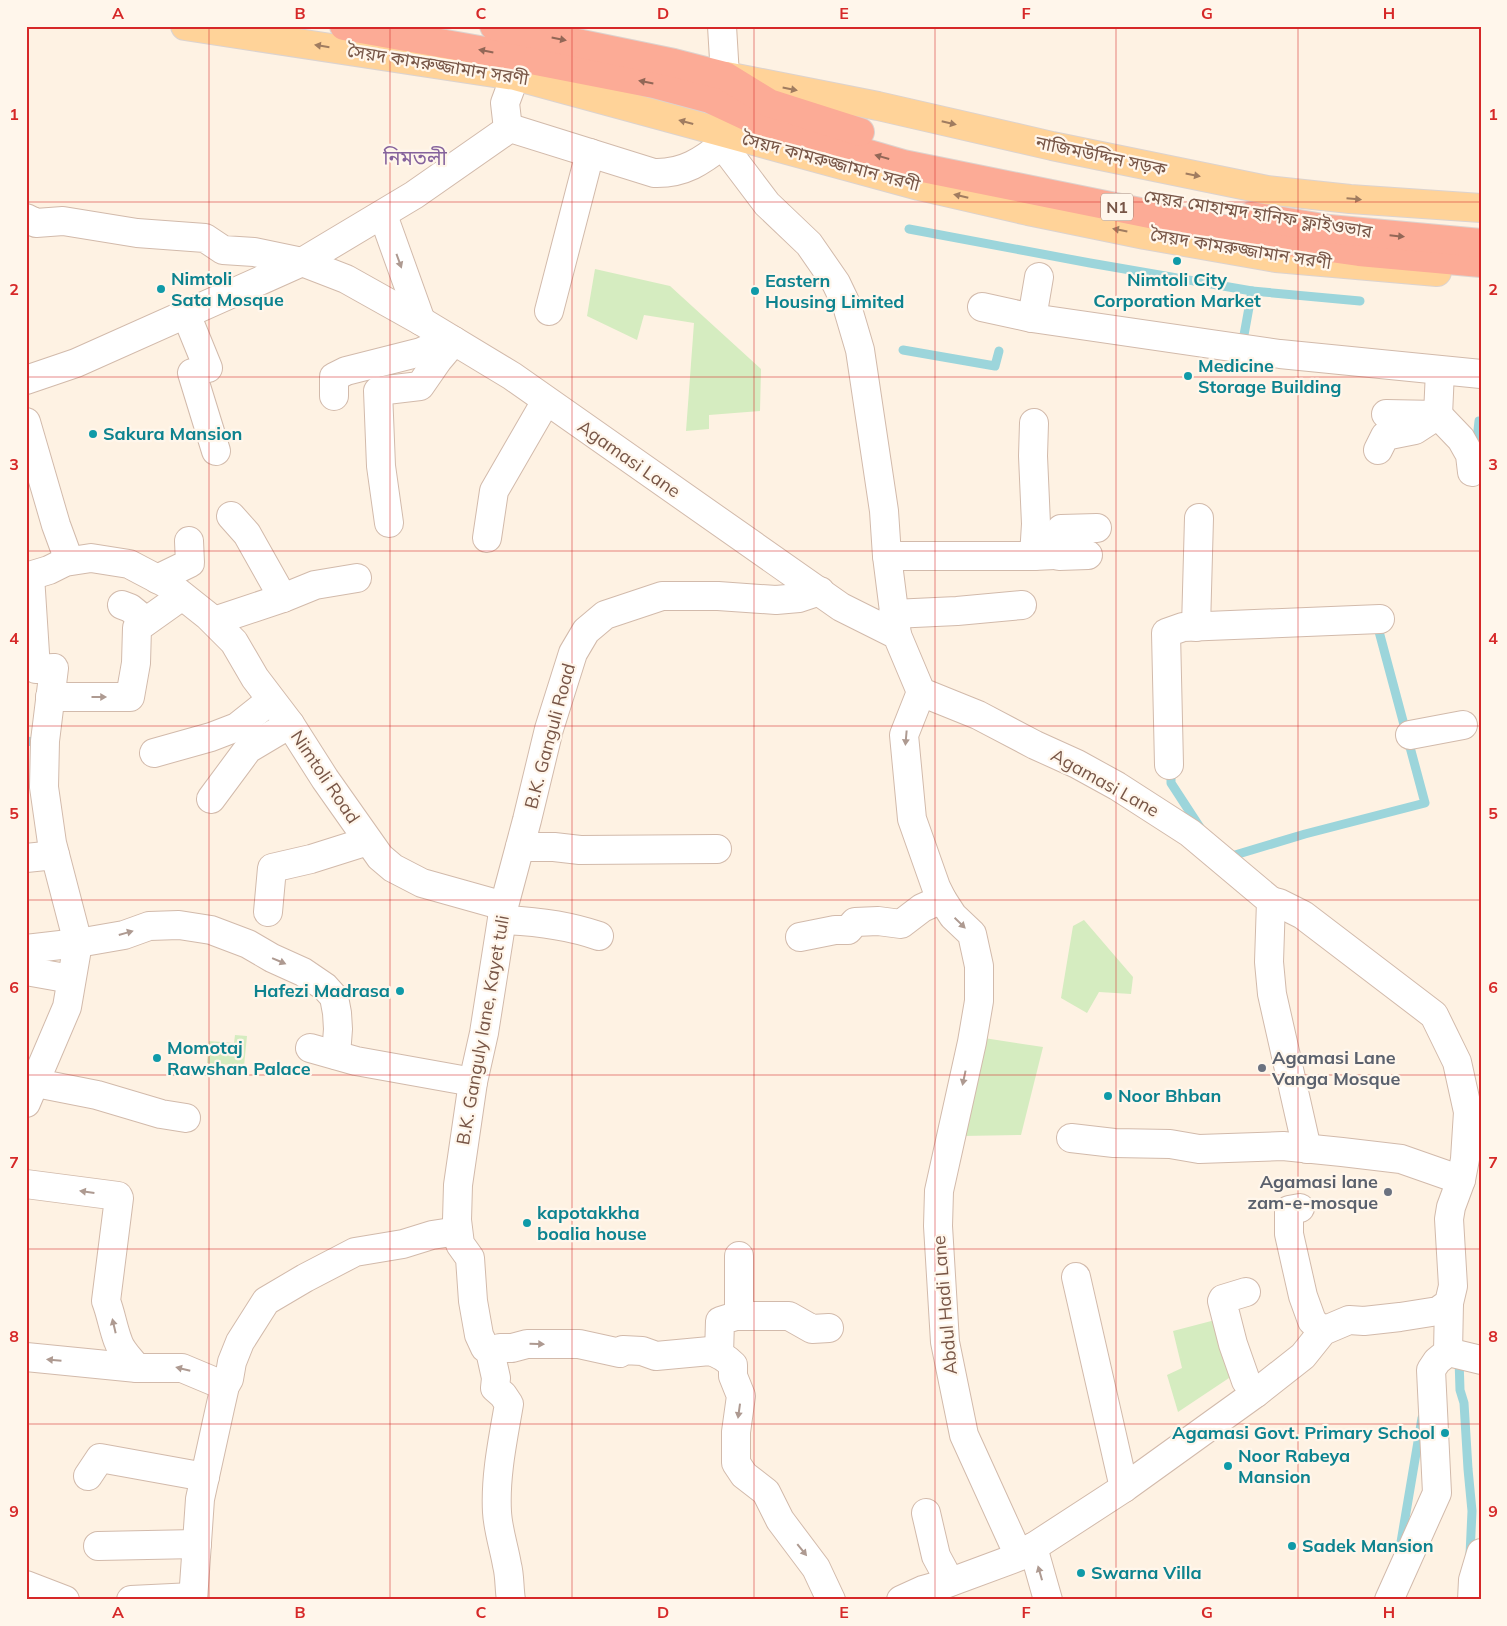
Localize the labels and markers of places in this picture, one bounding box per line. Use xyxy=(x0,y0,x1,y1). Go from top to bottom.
marker: Nimtoli City Corporation Market xyxy=(1171,255,1183,267)
place label: Nimtoli Sata Mosque xyxy=(171,267,284,311)
place label: Nimtoli City Corporation Market xyxy=(1093,268,1261,312)
place label: Eastern Housing Limited xyxy=(765,269,904,313)
marker: Nimtoli Sata Mosque xyxy=(155,283,167,295)
marker: Eastern Housing Limited xyxy=(749,285,761,297)
place label: Medicine Storage Building xyxy=(1198,354,1342,398)
marker: Medicine Storage Building xyxy=(1182,370,1194,382)
place label: Sakura Mansion xyxy=(103,422,242,445)
marker: Sakura Mansion xyxy=(87,428,99,440)
place label: Hafezi Madrasa xyxy=(253,979,390,1002)
marker: Hafezi Madrasa xyxy=(394,985,406,997)
place label: Momotaj Rawshan Palace xyxy=(167,1036,311,1080)
place label: Agamasi Lane Vanga Mosque xyxy=(1271,1046,1400,1090)
marker: Momotaj Rawshan Palace xyxy=(151,1052,163,1064)
marker: Agamasi Lane Vanga Mosque xyxy=(1256,1062,1268,1074)
place label: Noor Bhban xyxy=(1118,1084,1221,1107)
marker: Noor Bhban xyxy=(1102,1090,1114,1102)
place label: Agamasi lane zam-e-mosque xyxy=(1248,1170,1378,1214)
marker: Agamasi lane zam-e-mosque xyxy=(1382,1186,1394,1198)
place label: kapotakkha boalia house xyxy=(537,1201,647,1245)
marker: kapotakkha boalia house xyxy=(521,1217,533,1229)
place label: Agamasi Govt. Primary School xyxy=(1172,1421,1435,1444)
marker: Agamasi Govt. Primary School xyxy=(1439,1427,1451,1439)
place label: Noor Rabeya Mansion xyxy=(1238,1444,1350,1488)
marker: Noor Rabeya Mansion xyxy=(1222,1460,1234,1472)
place label: Sadek Mansion xyxy=(1302,1534,1434,1557)
marker: Sadek Mansion xyxy=(1286,1540,1298,1552)
place label: Swarna Villa xyxy=(1091,1561,1202,1584)
marker: Swarna Villa xyxy=(1075,1567,1087,1579)

